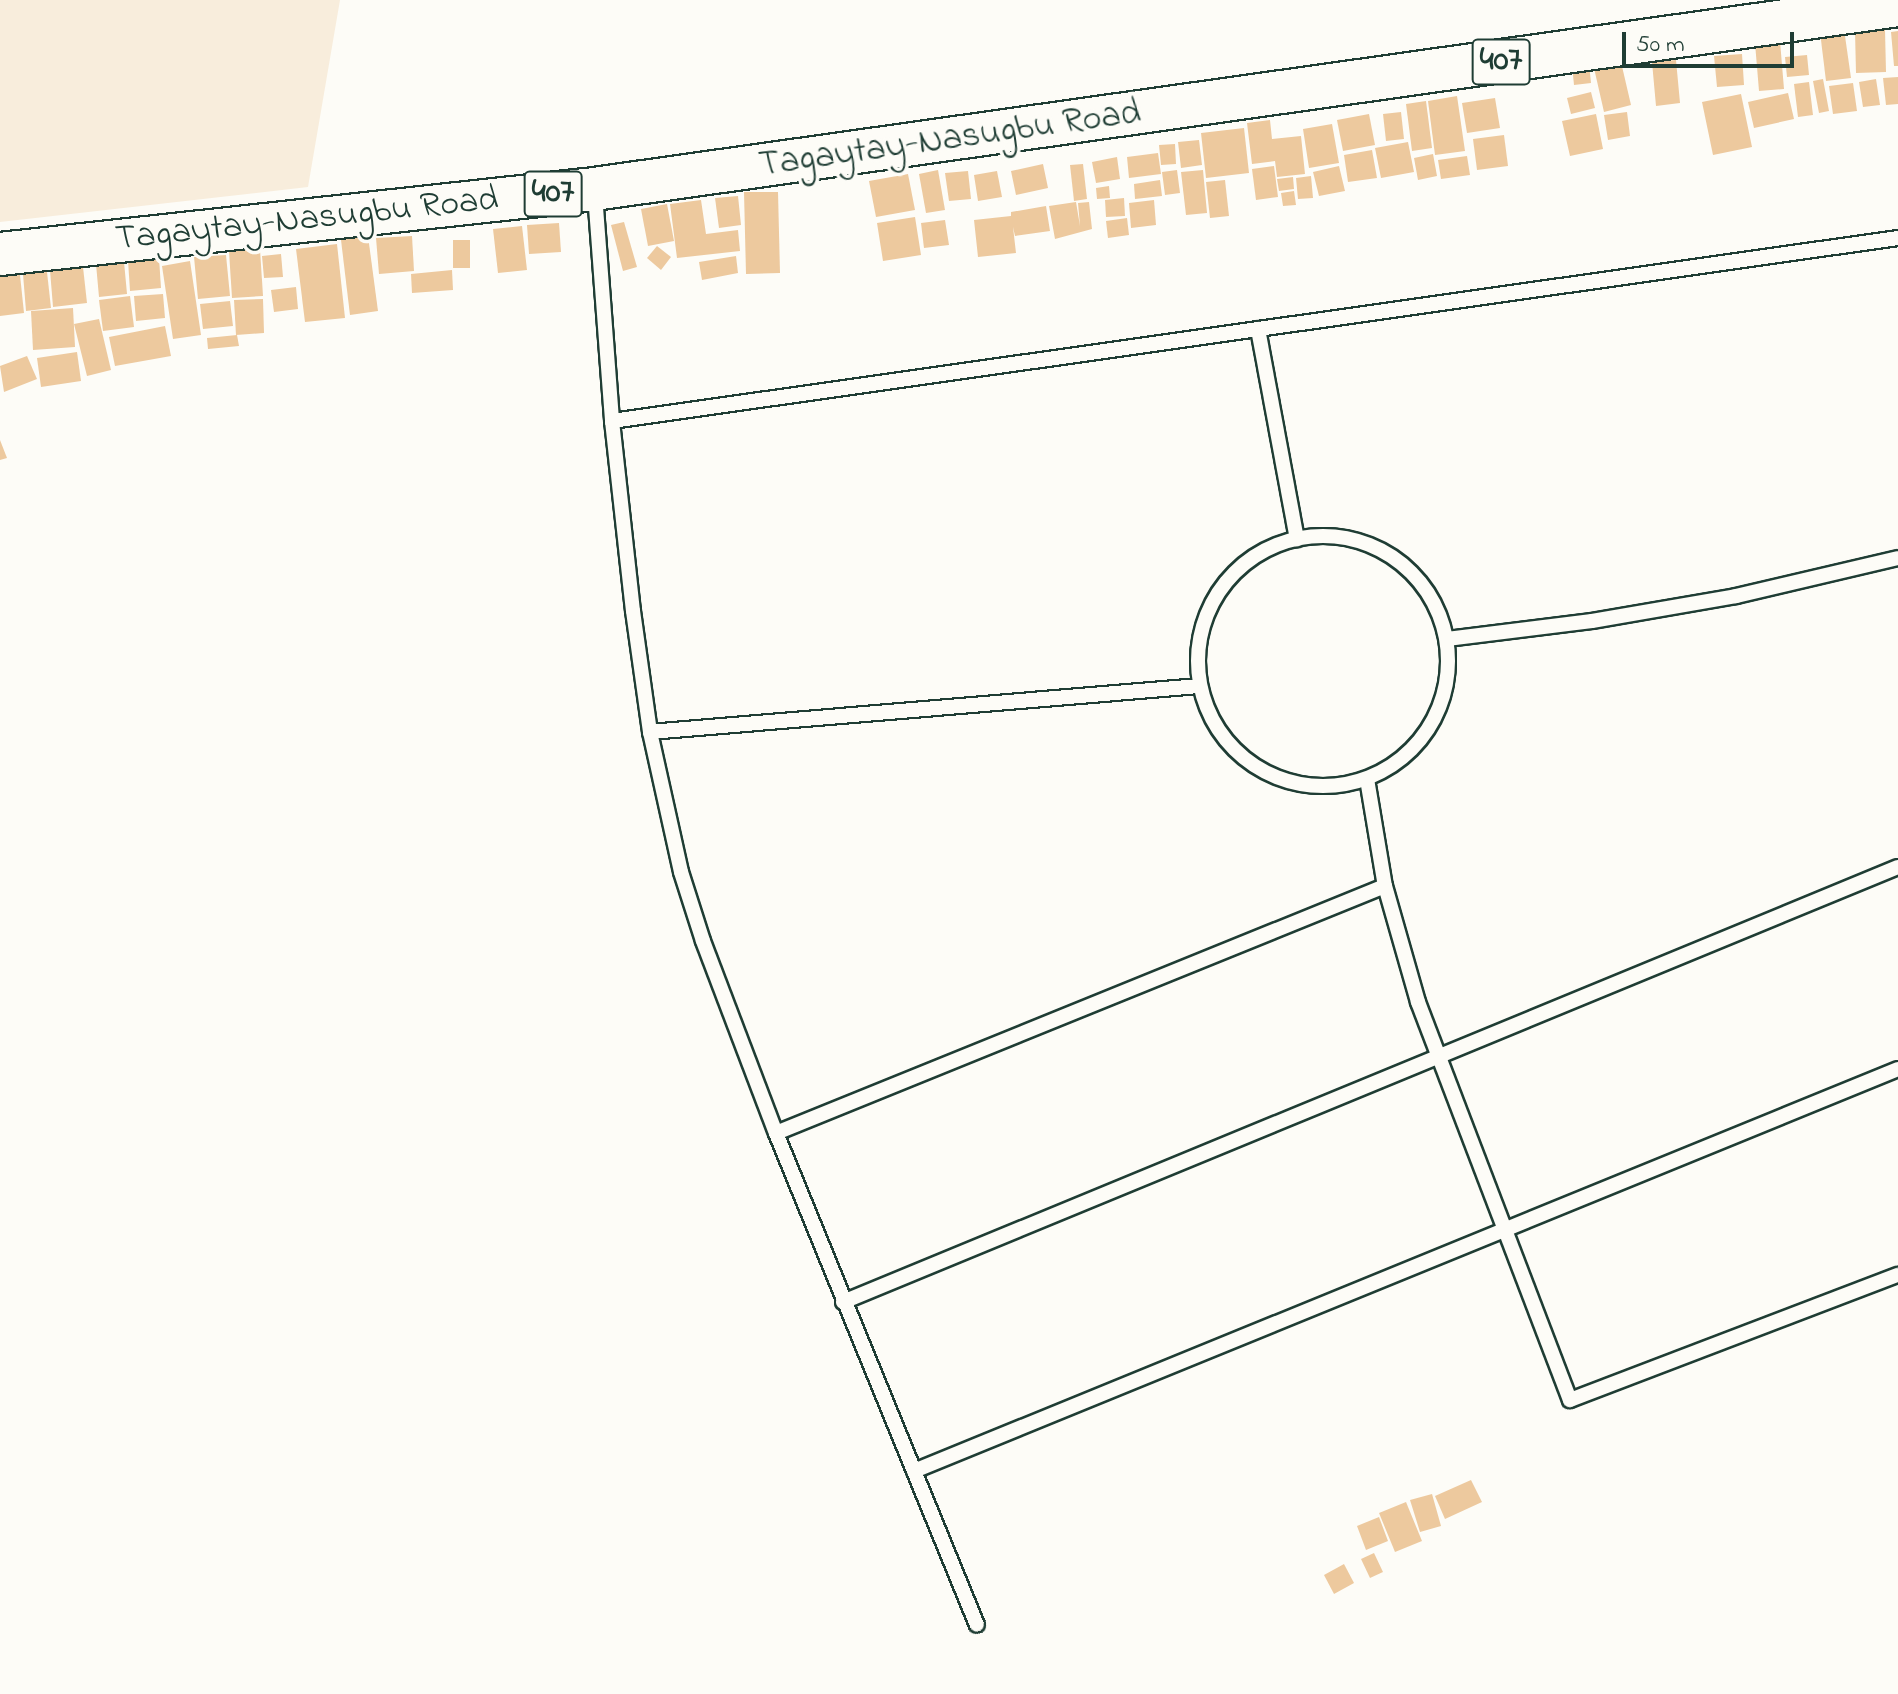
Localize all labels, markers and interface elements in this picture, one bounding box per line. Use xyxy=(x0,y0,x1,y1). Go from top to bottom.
scale bar xyxy=(1626,16,1798,66)
text: 50 m xyxy=(1636,28,1685,63)
road number: 407 xyxy=(1471,32,1531,92)
street label: Tagaytay-Nasugbu Road xyxy=(756,92,1144,188)
road number: 407 xyxy=(523,164,583,224)
street label: Tagaytay-Nasugbu Road xyxy=(113,178,501,262)

